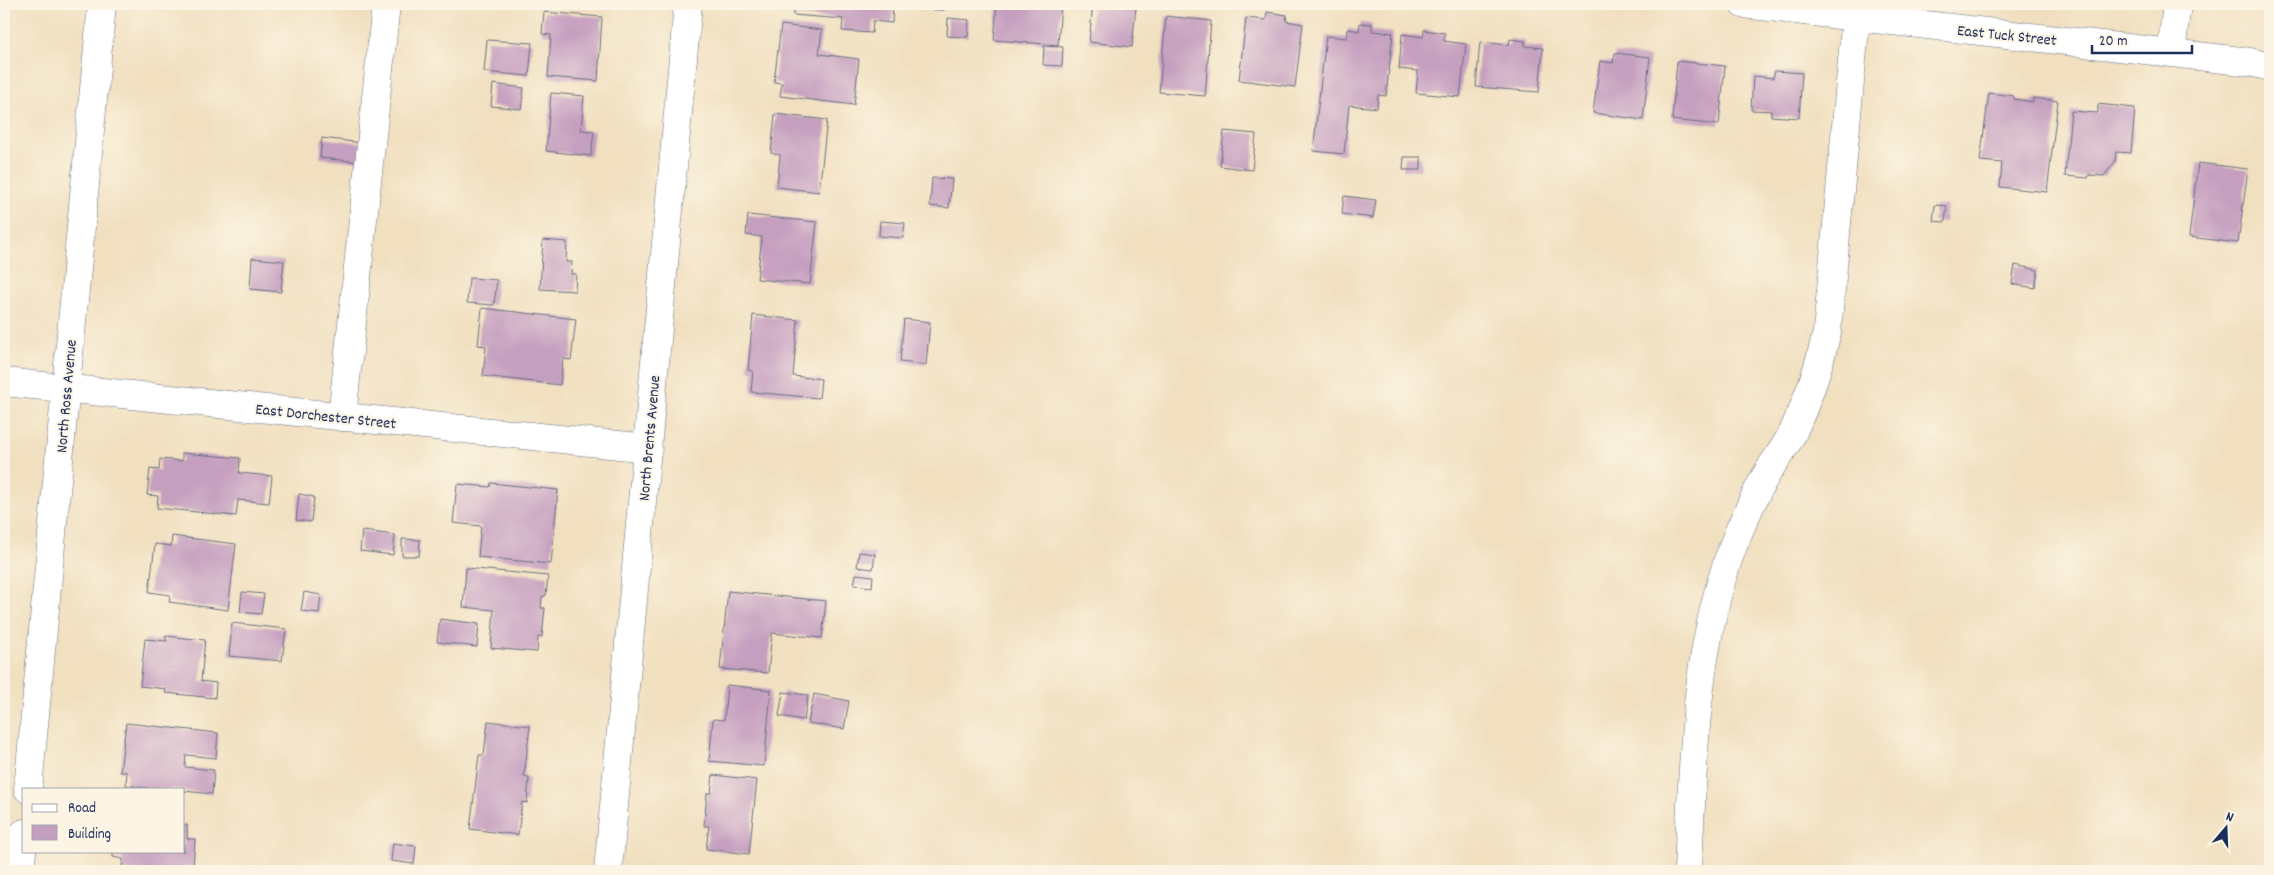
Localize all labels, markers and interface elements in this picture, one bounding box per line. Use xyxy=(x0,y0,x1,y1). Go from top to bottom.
street label: East Tuck Street xyxy=(1956,20,2058,53)
scale bar xyxy=(2092,22,2192,54)
text: 20 m xyxy=(2099,31,2127,53)
street label: North Ross Avenue xyxy=(51,339,84,454)
street label: North Brents Avenue xyxy=(634,375,667,502)
street label: East Dorchester Street xyxy=(254,399,397,436)
legend xyxy=(22,788,185,852)
text: Road xyxy=(68,798,96,820)
north arrow xyxy=(2202,802,2252,852)
text: N xyxy=(2223,807,2236,828)
text: Building xyxy=(68,824,111,846)

